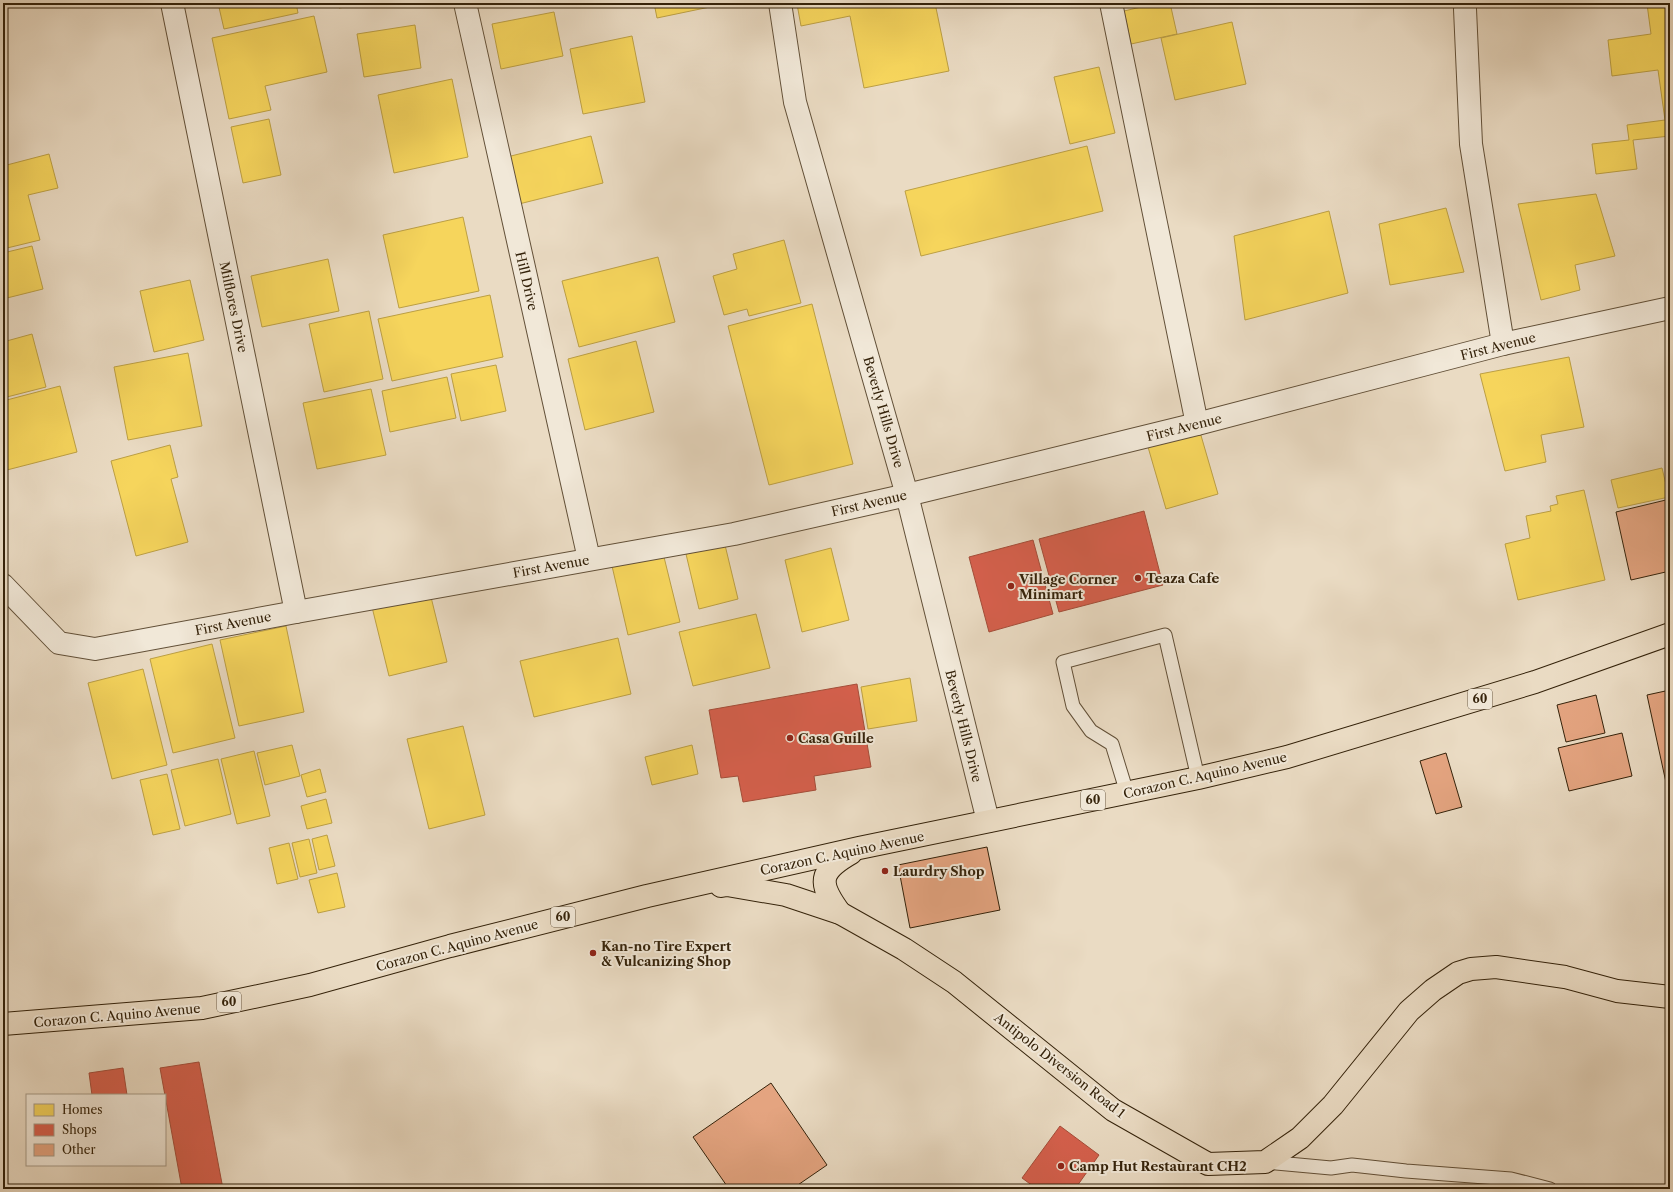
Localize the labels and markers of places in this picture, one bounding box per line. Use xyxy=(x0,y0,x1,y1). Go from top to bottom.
place label: Teaza Cafe xyxy=(1146,570,1219,586)
place label: Village Corner Minimart xyxy=(1018,571,1117,602)
marker: Teaza Cafe xyxy=(1133,573,1143,583)
marker: Village Corner Minimart xyxy=(1006,581,1016,591)
place label: Casa Guille xyxy=(798,730,874,746)
marker: Casa Guille xyxy=(785,733,795,743)
place label: Laurdry Shop xyxy=(893,863,985,879)
marker: Laurdry Shop xyxy=(880,866,890,876)
place label: Kan-no Tire Expert & Vulcanizing Shop xyxy=(601,938,732,969)
marker: Kan-no Tire Expert & Vulcanizing Shop xyxy=(588,948,598,958)
place label: Camp Hut Restaurant CH2 xyxy=(1069,1158,1247,1174)
marker: Camp Hut Restaurant CH2 xyxy=(1056,1161,1066,1171)

